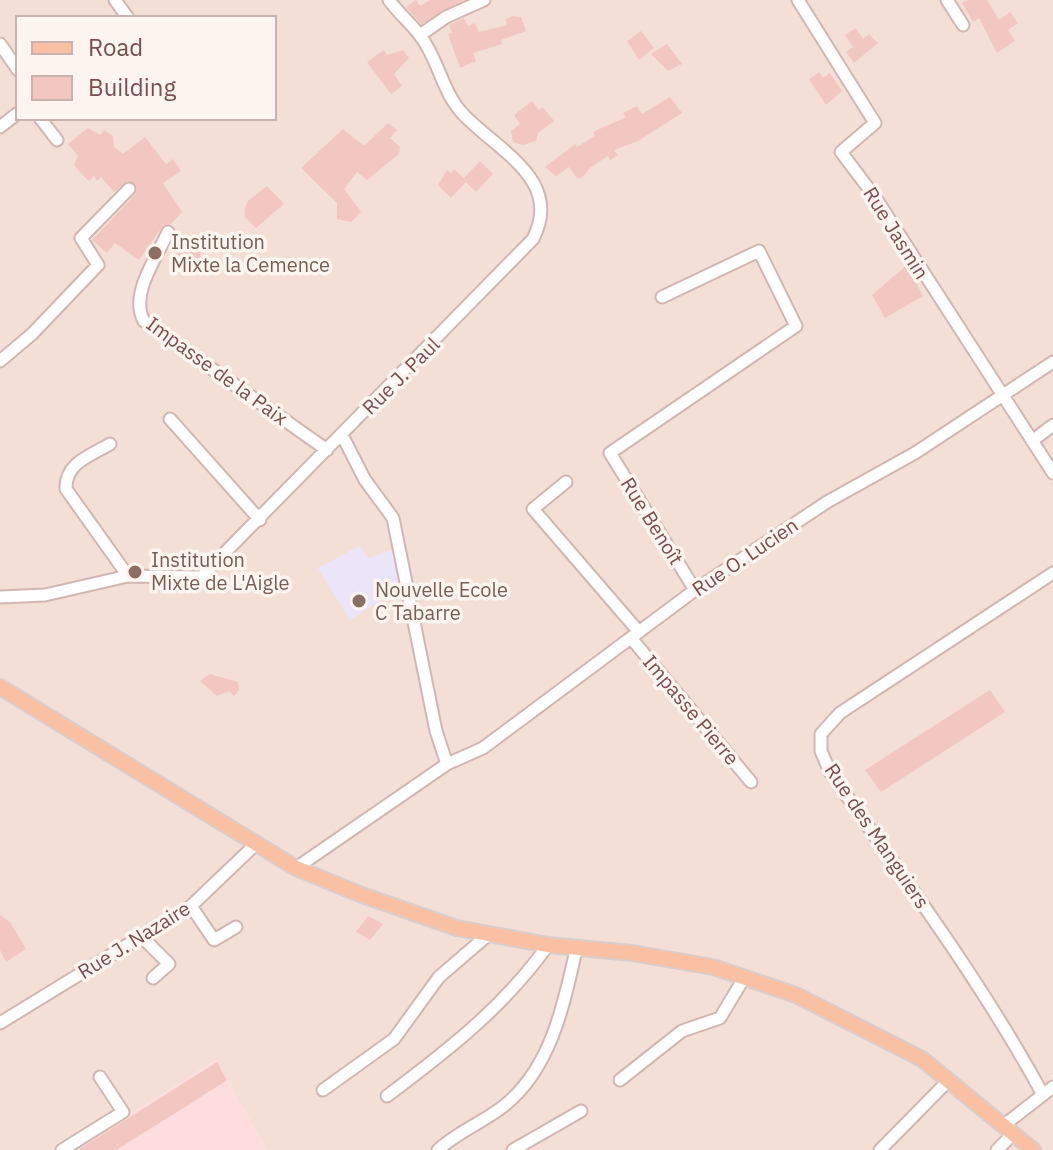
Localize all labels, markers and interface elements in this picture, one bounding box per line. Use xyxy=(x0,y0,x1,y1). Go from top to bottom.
legend xyxy=(16,16,276,120)
text: Road xyxy=(88,31,143,63)
text: Building xyxy=(88,71,176,103)
street label: Rue Jasmin xyxy=(857,181,936,284)
place label: Institution Mixte la Cemence xyxy=(171,228,330,278)
marker: Institution Mixte la Cemence xyxy=(146,244,164,262)
street label: Impasse de la Paix xyxy=(141,310,293,431)
street label: Rue J. Paul xyxy=(356,331,445,420)
street label: Rue Benoît xyxy=(615,472,690,570)
street label: Rue O. Lucien xyxy=(687,511,803,602)
place label: Institution Mixte de L'Aigle xyxy=(151,546,290,596)
marker: Institution Mixte de L'Aigle xyxy=(126,563,144,581)
place label: Nouvelle Ecole C Tabarre xyxy=(375,576,508,626)
marker: Nouvelle Ecole C Tabarre xyxy=(350,592,368,610)
street label: Impasse Pierre xyxy=(637,649,746,771)
street label: Rue des Manguiers xyxy=(819,758,936,914)
street label: Rue J. Nazaire xyxy=(72,894,195,985)

